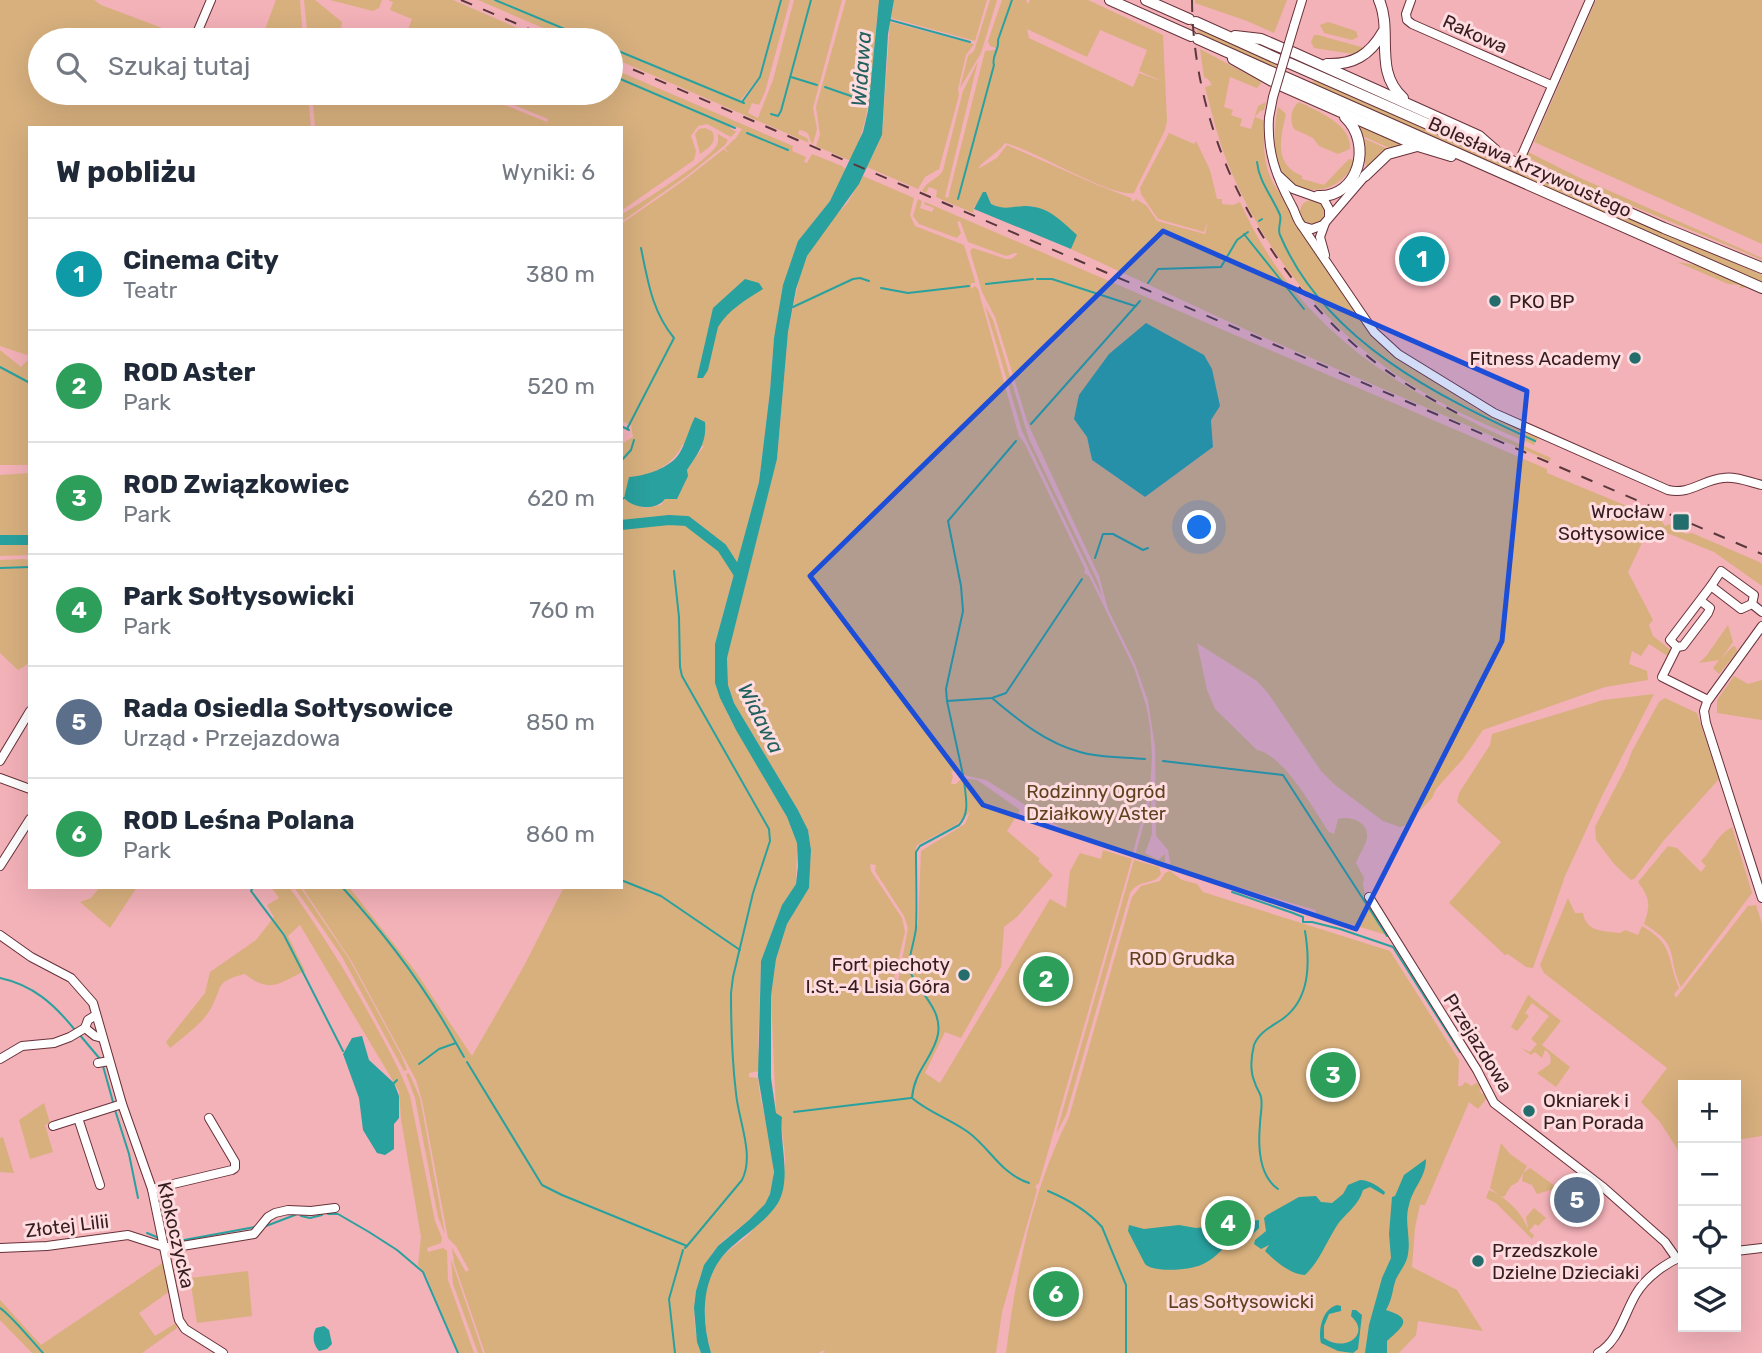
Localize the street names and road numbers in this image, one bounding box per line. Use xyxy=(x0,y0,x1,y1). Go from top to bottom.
street label: Rakowa xyxy=(1439,10,1511,58)
street label: Bolesława Krzywoustego xyxy=(1425,112,1635,222)
street label: Przejazdowa xyxy=(1439,989,1517,1097)
street label: Kłokoczycka xyxy=(153,1179,199,1291)
street label: Złotej Lilii xyxy=(24,1209,110,1243)

